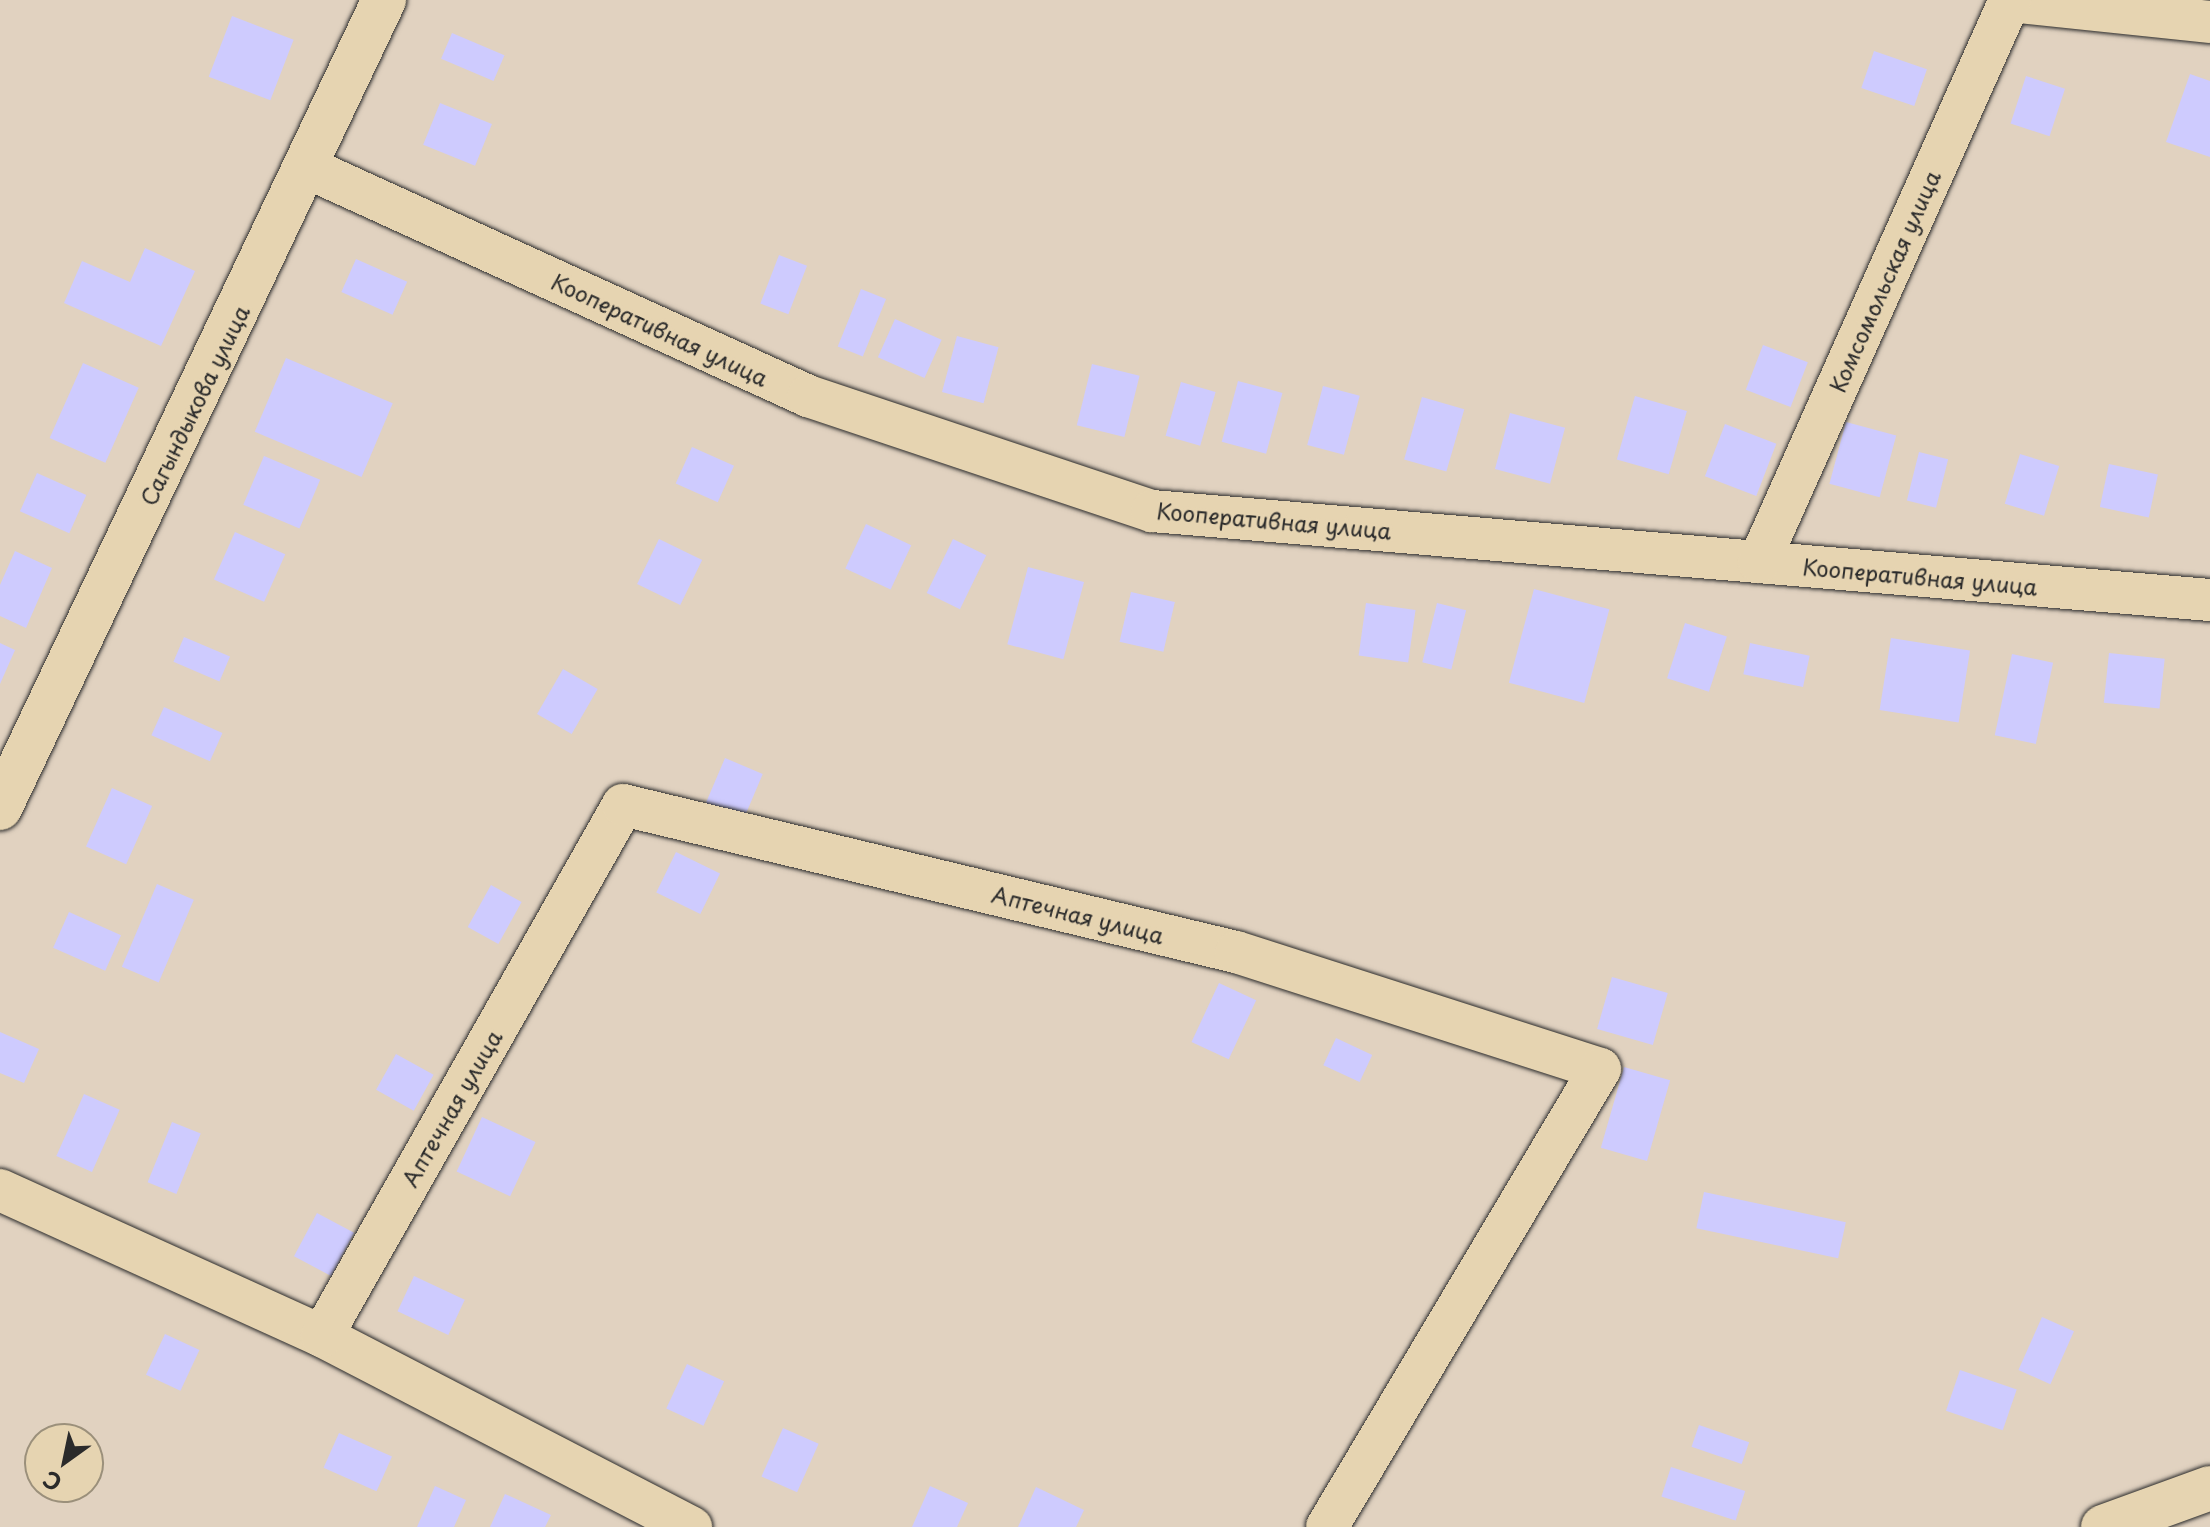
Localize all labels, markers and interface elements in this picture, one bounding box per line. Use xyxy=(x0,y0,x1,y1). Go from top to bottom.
street label: Комсомольская улица xyxy=(1823,165,1945,397)
street label: Кооперативная улица xyxy=(547,267,773,391)
street label: Сагындыкова улица xyxy=(134,300,254,510)
street label: Кооперативная улица xyxy=(1155,497,1393,543)
street label: Кооперативная улица xyxy=(1801,553,2039,599)
street label: Аптечная улица xyxy=(989,880,1167,948)
street label: Аптечная улица xyxy=(395,1025,507,1191)
north arrow xyxy=(24,1423,104,1503)
text: С xyxy=(36,1464,68,1500)

